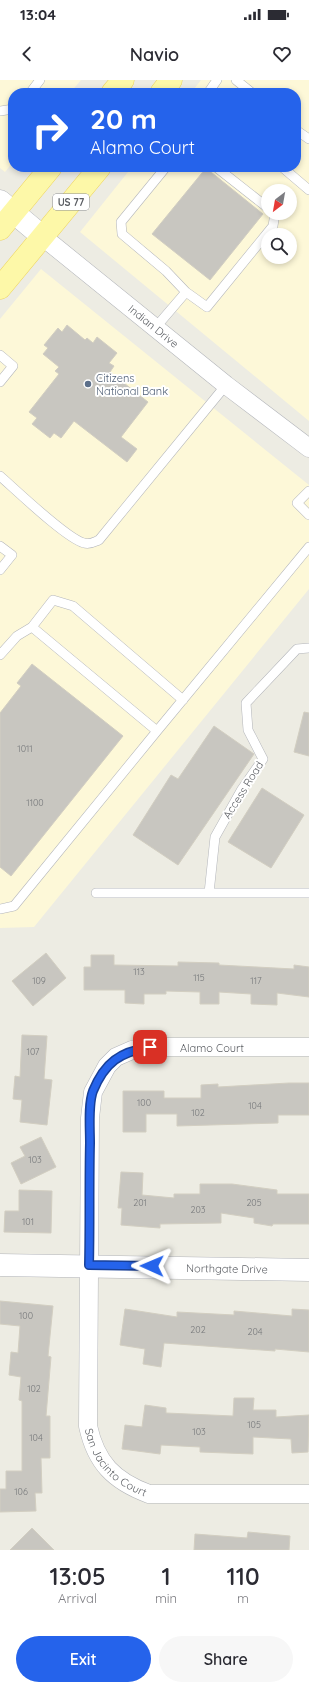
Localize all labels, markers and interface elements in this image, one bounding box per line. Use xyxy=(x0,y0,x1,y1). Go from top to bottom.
text: 13:04 xyxy=(20,5,56,24)
icon: back xyxy=(16,43,38,65)
text: Navio xyxy=(130,43,179,66)
icon: heart xyxy=(271,43,293,65)
text: 20 m xyxy=(90,101,157,136)
icon: right xyxy=(24,104,76,156)
text: Alamo Court xyxy=(90,136,195,159)
north arrow xyxy=(261,184,297,220)
map controls xyxy=(261,184,297,264)
road number: US 77 xyxy=(53,194,89,210)
button: search xyxy=(261,228,297,264)
street label: Indian Drive xyxy=(125,302,181,351)
place label: Citizens National Bank xyxy=(96,371,168,398)
marker: Citizens National Bank xyxy=(83,379,93,389)
house number: 1011 xyxy=(17,743,33,754)
street label: Access Road xyxy=(220,759,266,821)
house number: 1100 xyxy=(26,797,44,808)
house number: 113 xyxy=(133,966,145,977)
house number: 115 xyxy=(193,972,205,983)
house number: 109 xyxy=(32,975,46,986)
house number: 117 xyxy=(250,975,262,986)
pin xyxy=(133,1030,167,1064)
icon: arrive xyxy=(139,1036,161,1058)
street label: Alamo Court xyxy=(180,1041,244,1055)
house number: 107 xyxy=(27,1046,40,1057)
house number: 100 xyxy=(137,1097,151,1108)
house number: 104 xyxy=(248,1100,262,1111)
house number: 102 xyxy=(191,1107,205,1118)
house number: 103 xyxy=(28,1154,42,1165)
house number: 201 xyxy=(133,1197,147,1208)
house number: 205 xyxy=(246,1197,262,1208)
house number: 203 xyxy=(190,1204,206,1215)
house number: 101 xyxy=(22,1216,34,1227)
position arrow xyxy=(131,1245,173,1287)
street label: Northgate Drive xyxy=(186,1261,268,1276)
house number: 100 xyxy=(19,1310,33,1321)
house number: 202 xyxy=(190,1324,206,1335)
house number: 204 xyxy=(247,1326,263,1337)
house number: 102 xyxy=(27,1383,41,1394)
house number: 105 xyxy=(247,1419,261,1430)
house number: 103 xyxy=(192,1426,206,1437)
street label: San Jacinto Court xyxy=(82,1427,149,1500)
house number: 104 xyxy=(29,1432,43,1443)
house number: 106 xyxy=(14,1486,28,1497)
text: 13:05 xyxy=(49,1561,105,1591)
text: 1 xyxy=(161,1561,171,1591)
text: 110 xyxy=(227,1561,260,1591)
text: Arrival xyxy=(58,1590,97,1606)
text: min xyxy=(155,1590,177,1606)
text: m xyxy=(237,1590,249,1606)
button: Exit xyxy=(16,1636,151,1682)
button: Share xyxy=(159,1636,293,1682)

